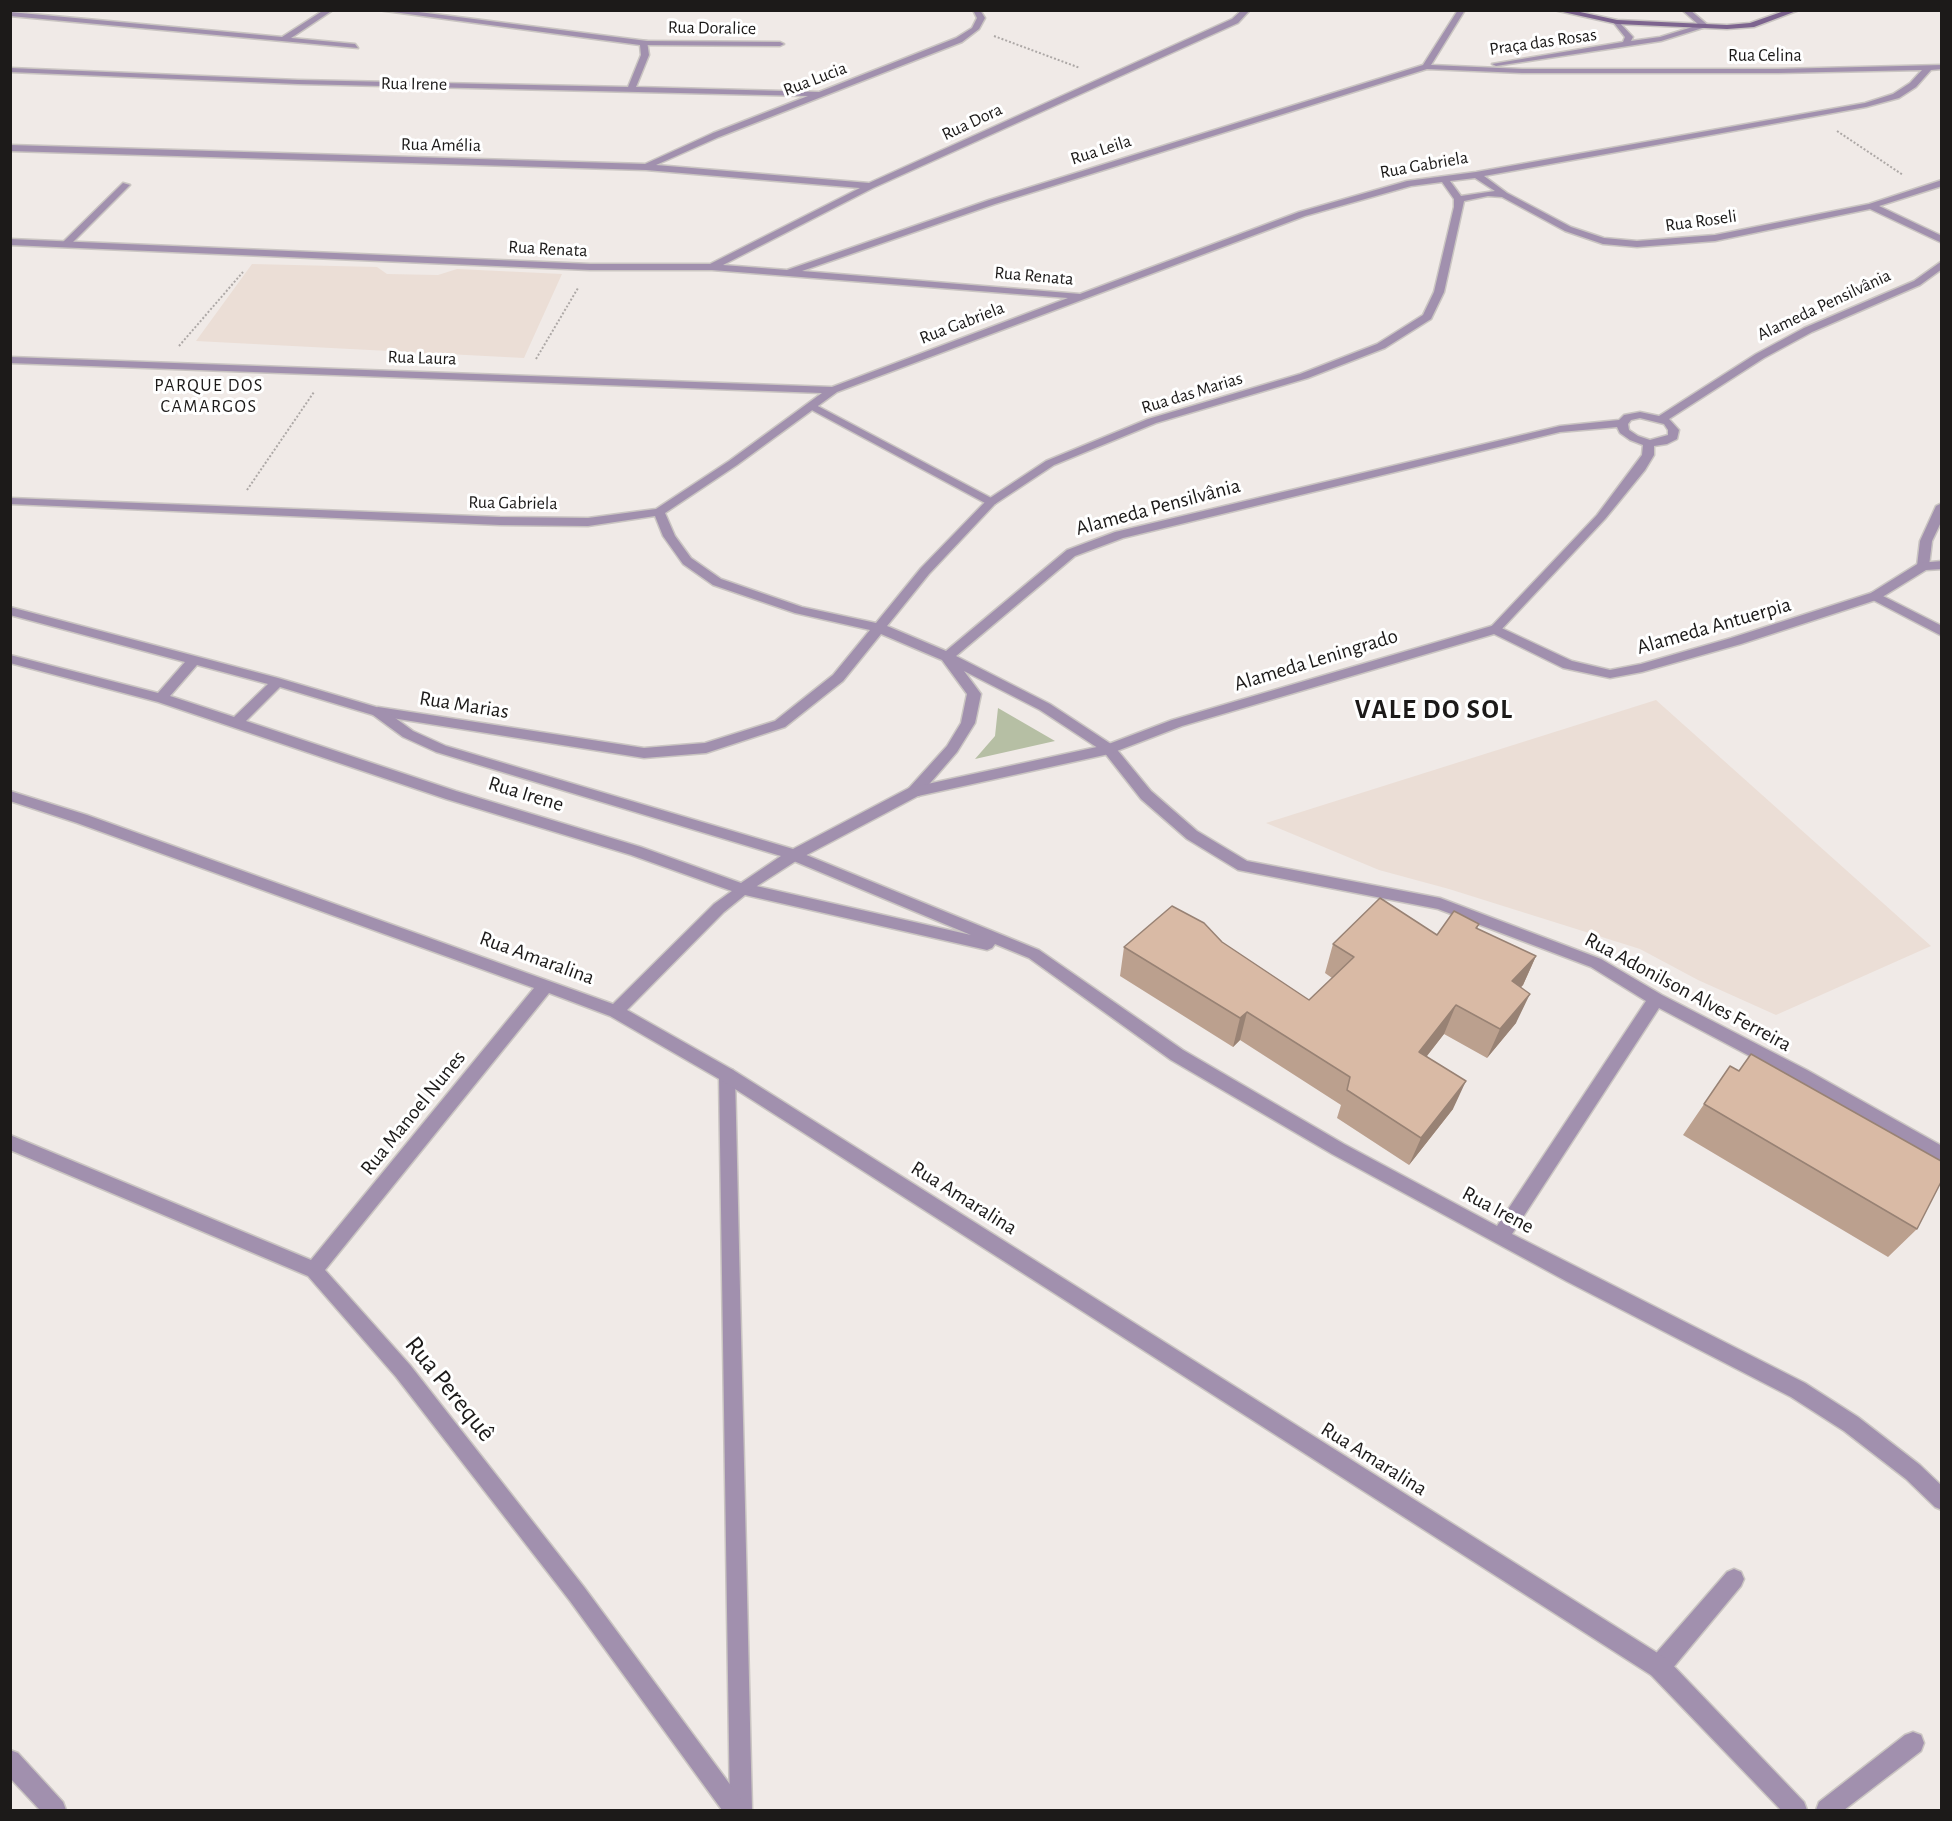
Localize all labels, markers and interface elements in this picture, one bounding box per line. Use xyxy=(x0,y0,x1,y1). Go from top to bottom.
street label: Rua Doralice xyxy=(668,16,756,40)
street label: Praça das Rosas xyxy=(1488,24,1598,60)
street label: Rua Celina xyxy=(1728,45,1802,67)
street label: Rua Lucia xyxy=(780,57,850,101)
street label: Rua Irene xyxy=(381,73,447,95)
street label: Rua Dora xyxy=(938,99,1006,145)
street label: Rua Leila xyxy=(1068,130,1134,170)
street label: Rua Amélia xyxy=(401,134,481,156)
street label: Rua Gabriela xyxy=(1378,147,1470,183)
street label: Rua Roseli xyxy=(1664,205,1738,237)
street label: Rua Renata xyxy=(508,236,588,262)
street label: Rua Renata xyxy=(994,262,1074,290)
street label: Alameda Pensilvânia xyxy=(1754,264,1894,346)
street label: Rua Gabriela xyxy=(916,297,1008,349)
street label: Rua Laura xyxy=(387,346,457,370)
street label: Rua das Marias xyxy=(1139,367,1245,419)
district label: PARQUE DOS CAMARGOS xyxy=(154,375,264,418)
street label: Alameda Pensilvânia xyxy=(1073,473,1243,541)
street label: Rua Gabriela xyxy=(468,491,558,515)
street label: Alameda Antuerpia xyxy=(1634,592,1794,660)
street label: Alameda Leningrado xyxy=(1231,623,1401,697)
street label: Rua Marias xyxy=(417,685,511,725)
district label: VALE DO SOL xyxy=(1355,694,1513,726)
street label: Rua Irene xyxy=(485,771,567,817)
street label: Rua Amaralina xyxy=(476,926,598,990)
street label: Rua Adonilson Alves Ferreira xyxy=(1580,927,1796,1057)
street label: Rua Manoel Nunes xyxy=(355,1045,471,1181)
street label: Rua Amaralina xyxy=(906,1155,1022,1241)
street label: Rua Irene xyxy=(1458,1181,1538,1239)
street label: Rua Perequê xyxy=(398,1330,502,1448)
street label: Rua Amaralina xyxy=(1316,1416,1432,1502)

